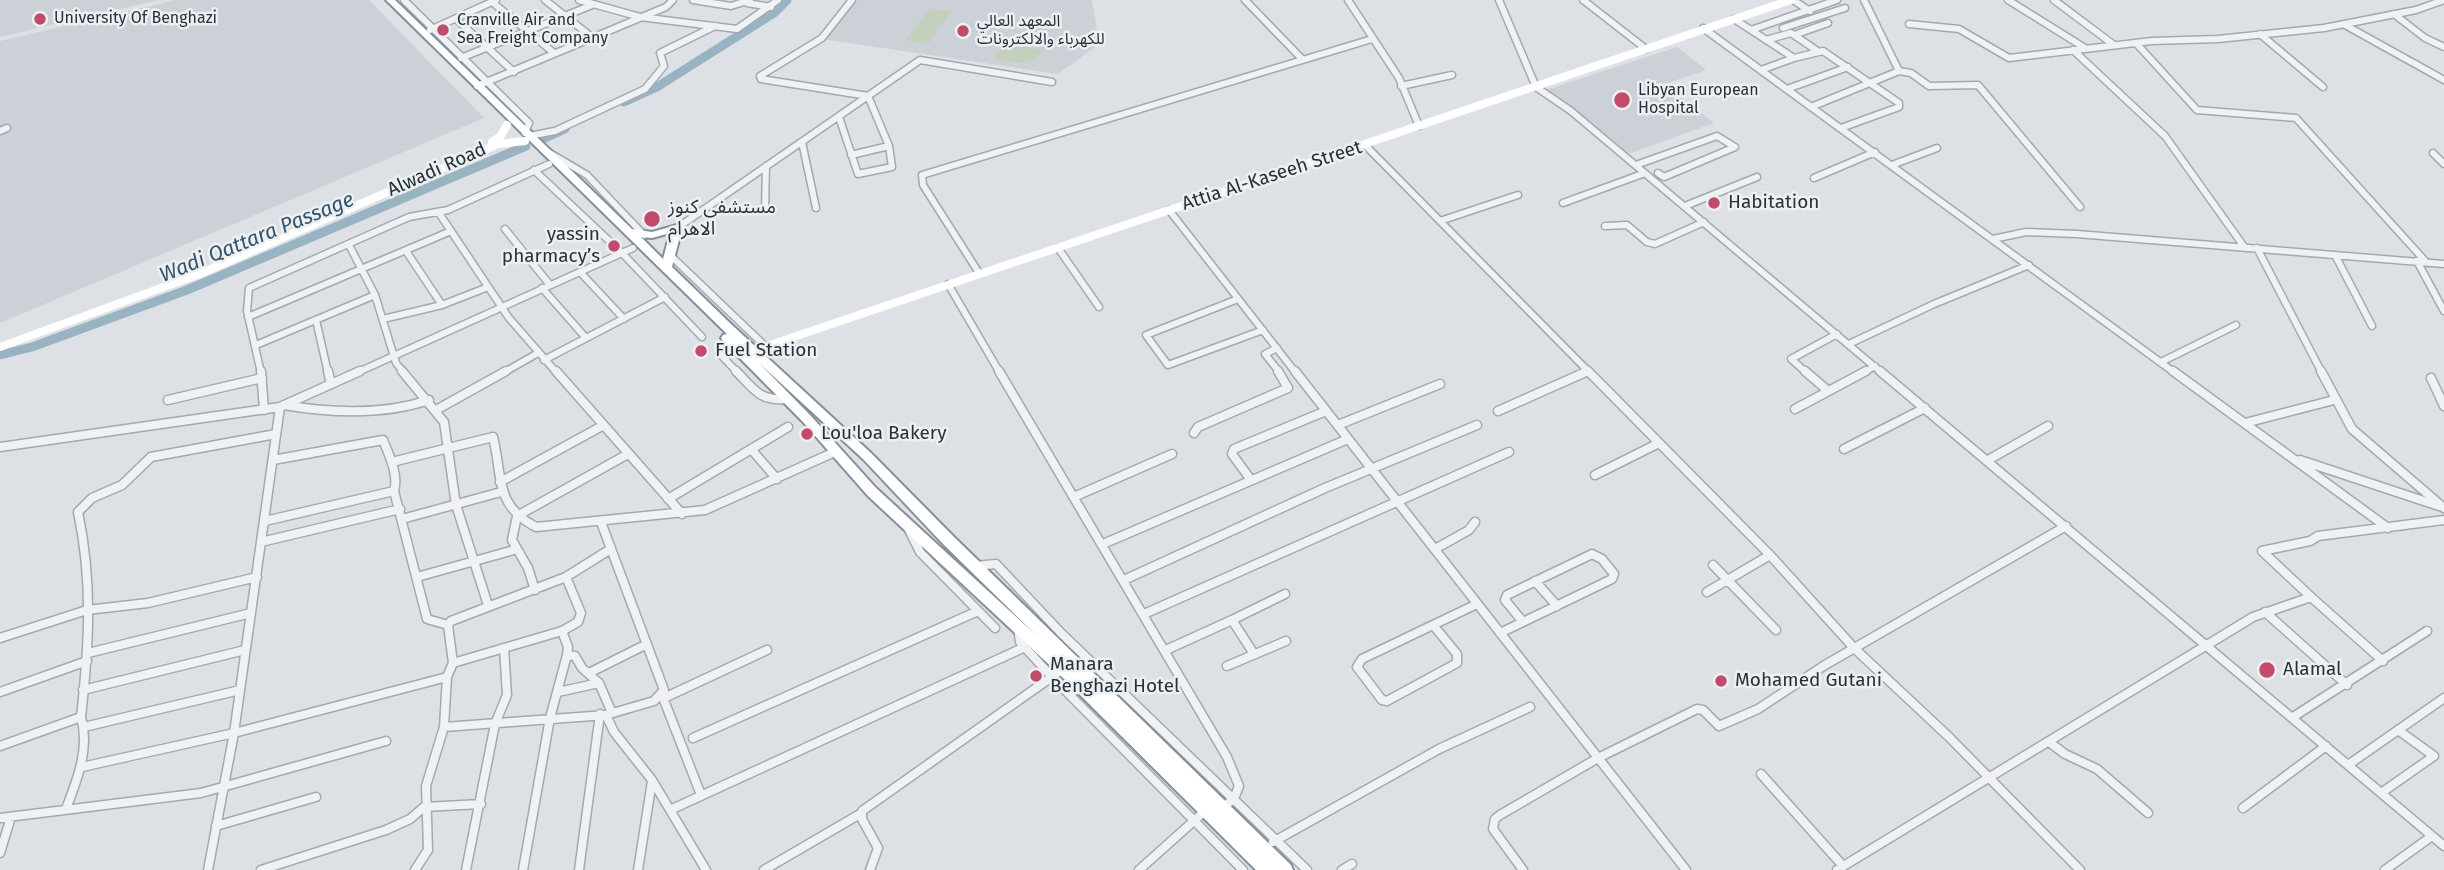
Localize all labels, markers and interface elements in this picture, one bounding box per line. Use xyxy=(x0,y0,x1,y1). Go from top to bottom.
place label: University Of Benghazi xyxy=(54,9,217,29)
marker: University Of Benghazi xyxy=(32,11,48,27)
place label: Cranville Air and Sea Freight Company xyxy=(457,11,608,49)
place label: المعهد العالي للكهرباء والالكترونات xyxy=(977,12,1105,50)
marker: Cranville Air and Sea Freight Company xyxy=(435,22,451,38)
marker: المعهد العالي للكهرباء والالكترونات xyxy=(955,23,971,39)
place label: Libyan European Hospital xyxy=(1638,81,1759,119)
marker: Libyan European Hospital xyxy=(1612,90,1632,110)
street label: Attia Al-Kaseeh Street xyxy=(1179,136,1365,216)
street label: Alwadi Road xyxy=(384,138,490,202)
water label: Wadi Qattara Passage xyxy=(156,187,358,289)
place label: Habitation xyxy=(1728,192,1819,214)
marker: Habitation xyxy=(1706,195,1722,211)
place label: مستشفى كنوز الاهرام xyxy=(668,197,776,241)
marker: مستشفى كنوز الاهرام xyxy=(642,209,662,229)
place label: yassin pharmacy’s xyxy=(502,224,600,268)
marker: yassin pharmacy’s xyxy=(606,238,622,254)
place label: Fuel Station xyxy=(715,340,818,362)
marker: Fuel Station xyxy=(693,343,709,359)
place label: Lou'loa Bakery xyxy=(821,423,947,445)
marker: Lou'loa Bakery xyxy=(799,426,815,442)
place label: Manara Benghazi Hotel xyxy=(1050,654,1180,698)
place label: Alamal xyxy=(2283,659,2342,681)
marker: Alamal xyxy=(2257,660,2277,680)
marker: Manara Benghazi Hotel xyxy=(1028,668,1044,684)
place label: Mohamed Gutani xyxy=(1735,670,1882,692)
marker: Mohamed Gutani xyxy=(1713,673,1729,689)

